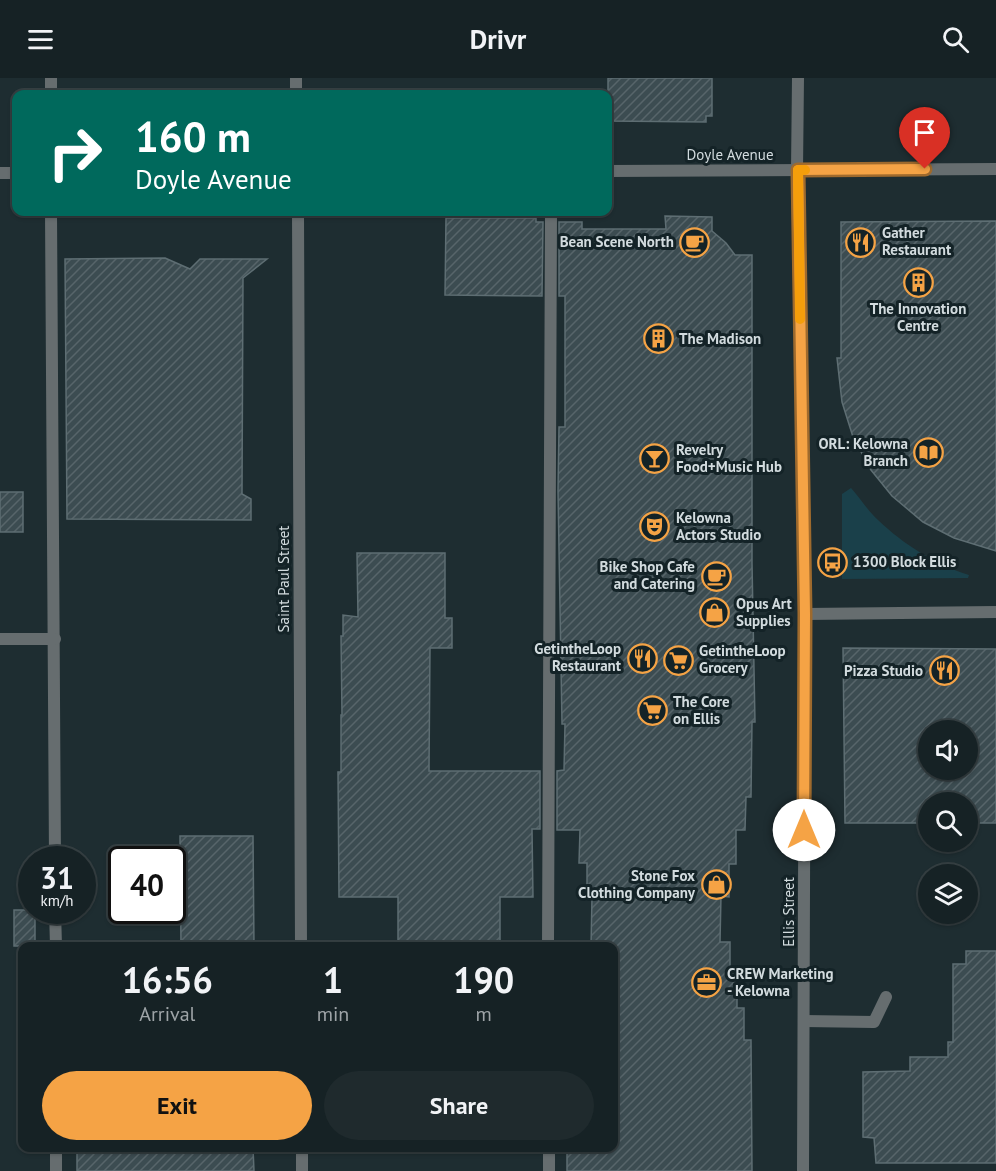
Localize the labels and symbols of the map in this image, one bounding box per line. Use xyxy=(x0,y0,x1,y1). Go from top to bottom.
pin xyxy=(899,107,950,169)
street label: Doyle Avenue xyxy=(686,145,774,164)
place label: Gather Restaurant xyxy=(882,223,952,259)
cafe icon: Bean Scene North xyxy=(679,226,711,258)
restaurant icon: Gather Restaurant xyxy=(845,226,877,258)
place label: Bean Scene North xyxy=(560,232,674,251)
building icon: The Innovation Centre xyxy=(902,266,934,298)
place label: The Innovation Centre xyxy=(870,299,966,335)
building icon: The Madison xyxy=(642,323,674,355)
place label: The Madison xyxy=(679,329,761,348)
place label: ORL: Kelowna Branch xyxy=(818,434,908,470)
library icon: ORL: Kelowna Branch xyxy=(913,437,945,469)
place label: Revelry Food+Music Hub xyxy=(676,440,782,476)
bar icon: Revelry Food+Music Hub xyxy=(639,443,671,475)
place label: Kelowna Actors Studio xyxy=(676,508,761,544)
theatre icon: Kelowna Actors Studio xyxy=(639,511,671,543)
street label: Saint Paul Street xyxy=(274,526,293,632)
bus stop icon: 1300 Block Ellis xyxy=(816,546,848,578)
place label: 1300 Block Ellis xyxy=(853,552,956,571)
place label: Bike Shop Cafe and Catering xyxy=(600,557,695,593)
cafe icon: Bike Shop Cafe and Catering xyxy=(700,560,732,592)
place label: Opus Art Supplies xyxy=(736,594,793,630)
shop icon: Opus Art Supplies xyxy=(699,597,731,629)
place label: GetintheLoop Restaurant xyxy=(534,639,622,675)
place label: GetintheLoop Grocery xyxy=(699,641,786,677)
restaurant icon: GetintheLoop Restaurant xyxy=(626,642,658,674)
supermarket icon: GetintheLoop Grocery xyxy=(662,644,694,676)
restaurant icon: Pizza Studio xyxy=(928,655,960,687)
place label: Pizza Studio xyxy=(844,661,923,680)
place label: The Core on Ellis xyxy=(673,692,730,728)
supermarket icon: The Core on Ellis xyxy=(636,695,668,727)
position arrow xyxy=(772,798,836,862)
speed limit sign: 40 xyxy=(108,846,186,924)
place label: Stone Fox Clothing Company xyxy=(578,866,696,902)
shop icon: Stone Fox Clothing Company xyxy=(700,869,732,901)
street label: Ellis Street xyxy=(779,877,798,947)
place label: CREW Marketing - Kelowna xyxy=(727,964,834,1000)
office icon: CREW Marketing - Kelowna xyxy=(690,967,722,999)

